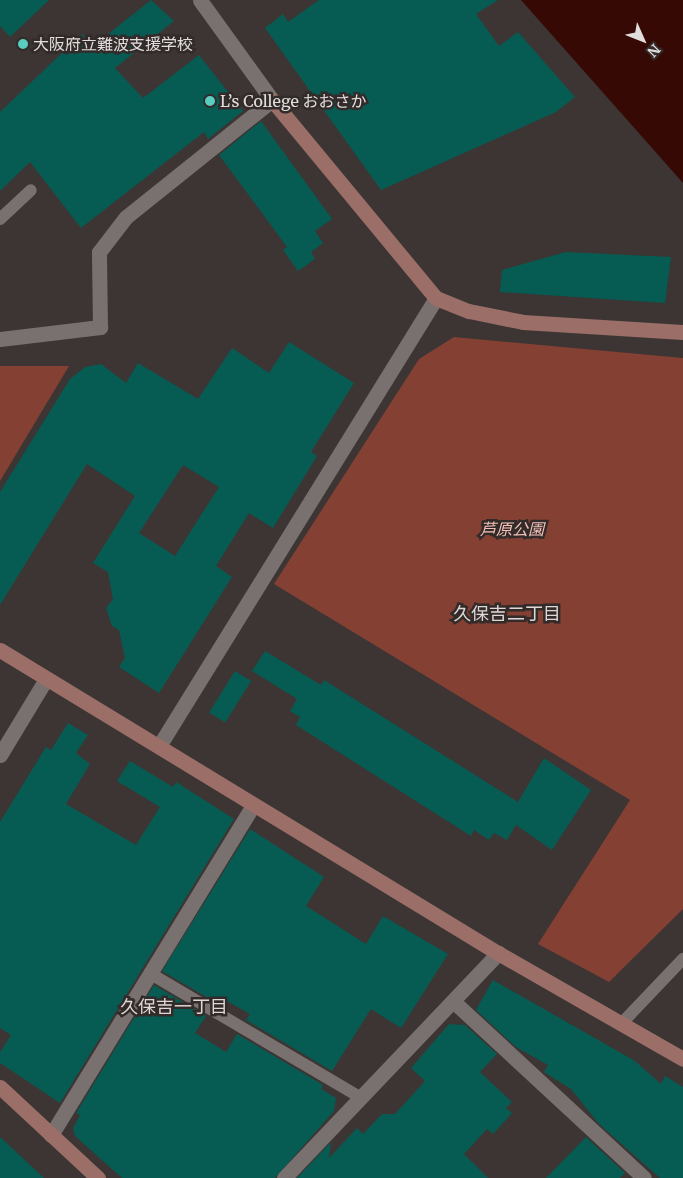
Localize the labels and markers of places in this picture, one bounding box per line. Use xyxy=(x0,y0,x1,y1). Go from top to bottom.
place label: 大阪府立難波支援学校 xyxy=(33,34,193,54)
marker: 大阪府立難波支援学校 xyxy=(17,38,29,50)
place label: L’s College おおさか xyxy=(220,91,367,111)
marker: L’s College おおさか xyxy=(204,95,216,107)

